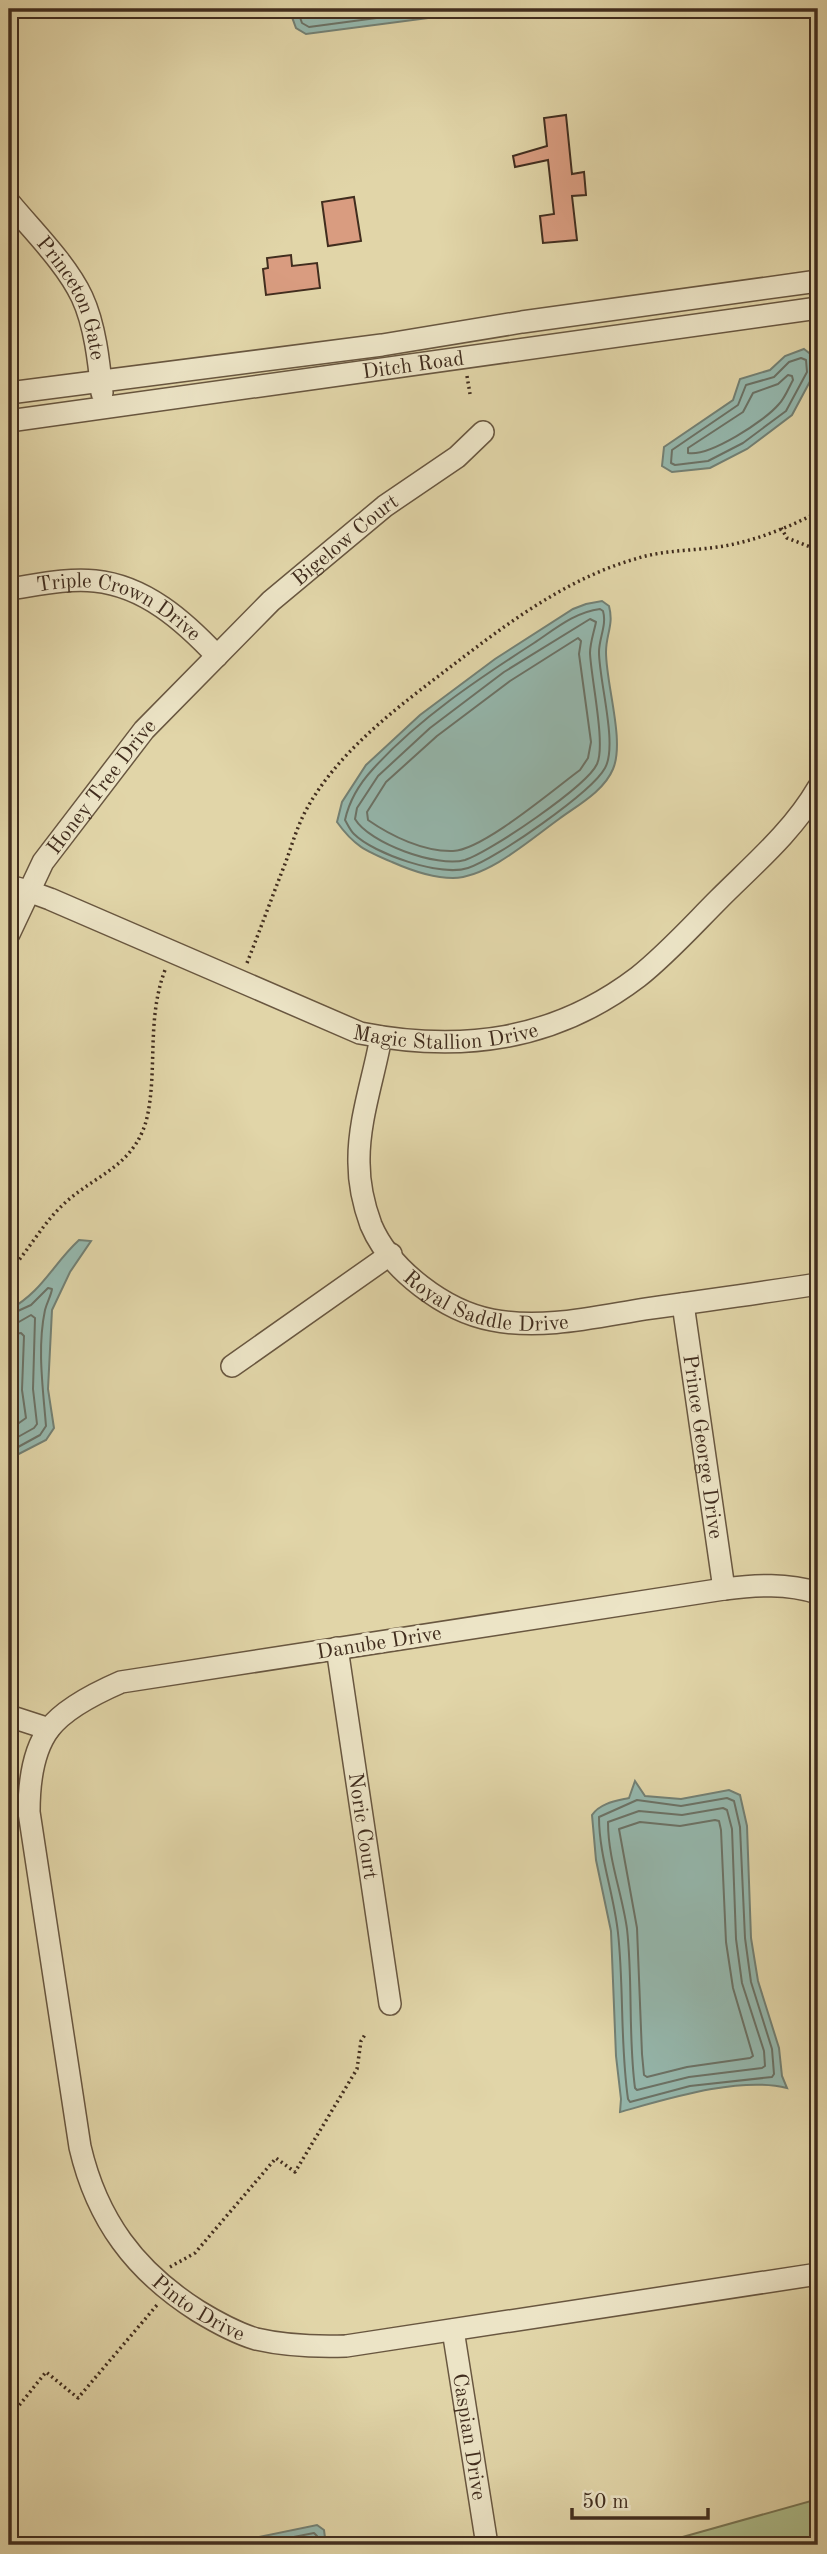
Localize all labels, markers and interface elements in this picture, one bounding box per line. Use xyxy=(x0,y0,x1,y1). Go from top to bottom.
street label: Princeton Gate xyxy=(32,233,107,362)
street label: Ditch Road xyxy=(361,349,466,384)
street label: Bigelow Court xyxy=(289,491,403,591)
street label: Triple Crown Drive xyxy=(35,571,204,646)
street label: Honey Tree Drive xyxy=(44,716,161,859)
street label: Magic Stallion Drive xyxy=(351,1020,541,1054)
street label: Royal Saddle Drive xyxy=(399,1267,570,1336)
street label: Prince George Drive xyxy=(678,1353,726,1540)
street label: Danube Drive xyxy=(315,1623,443,1664)
street label: Noric Court xyxy=(344,1771,380,1881)
street label: Pinto Drive xyxy=(147,2272,247,2346)
street label: Caspian Drive xyxy=(448,2372,489,2502)
scale bar xyxy=(572,2477,708,2521)
text: 50 m xyxy=(582,2492,629,2513)

